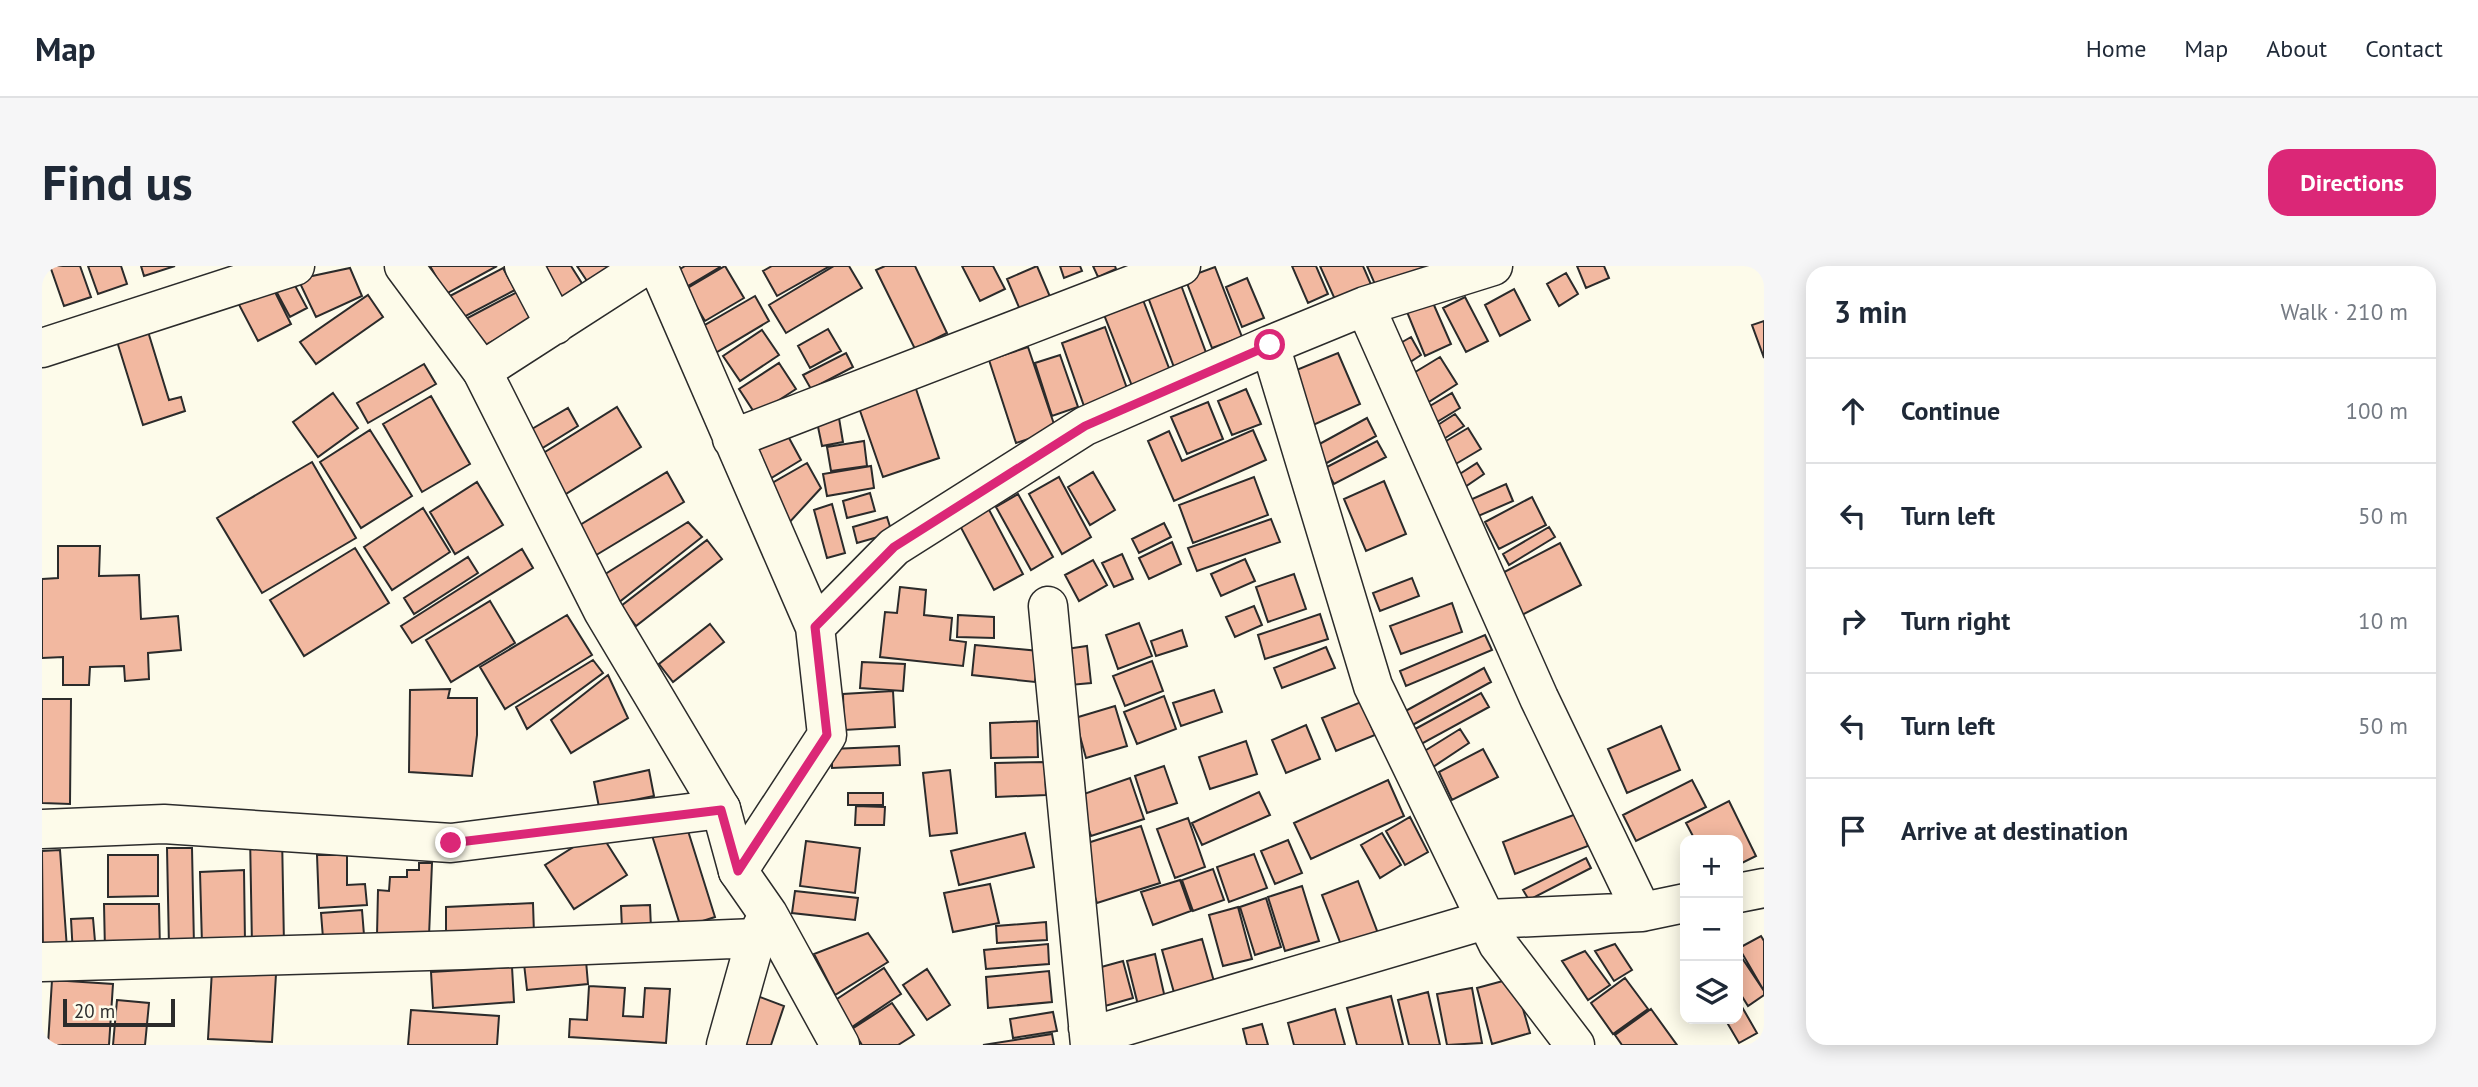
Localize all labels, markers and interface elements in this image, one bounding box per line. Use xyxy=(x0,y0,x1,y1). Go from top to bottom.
text: Map xyxy=(35,27,96,70)
text: Home xyxy=(2086,33,2146,64)
text: Map xyxy=(2184,33,2228,64)
text: About xyxy=(2266,33,2327,64)
text: Contact xyxy=(2365,33,2443,64)
button: Directions xyxy=(2268,149,2436,216)
text: Find us xyxy=(42,150,193,214)
text: 3 min xyxy=(1834,292,1907,331)
text: Walk · 210 m xyxy=(2281,297,2408,326)
route start xyxy=(1254,329,1285,360)
icon: ahead xyxy=(1834,392,1872,430)
text: Continue xyxy=(1901,394,2000,427)
text: 100 m xyxy=(2346,396,2408,425)
icon: left xyxy=(1834,497,1872,535)
text: Turn left xyxy=(1901,499,1995,532)
text: 50 m xyxy=(2358,501,2408,530)
icon: right xyxy=(1834,602,1872,640)
text: Turn right xyxy=(1901,604,2010,637)
text: 10 m xyxy=(2358,606,2408,635)
icon: left xyxy=(1834,707,1872,745)
text: Turn left xyxy=(1901,709,1995,742)
text: 50 m xyxy=(2358,711,2408,740)
icon: arrive xyxy=(1834,812,1872,850)
text: Arrive at destination xyxy=(1901,814,2128,847)
route end xyxy=(435,827,466,858)
map controls xyxy=(1680,835,1743,1024)
button: + xyxy=(1680,835,1743,898)
button: − xyxy=(1680,898,1743,961)
button: layers xyxy=(1680,961,1743,1024)
scale bar xyxy=(63,996,175,1028)
text: 20 m xyxy=(74,999,115,1023)

